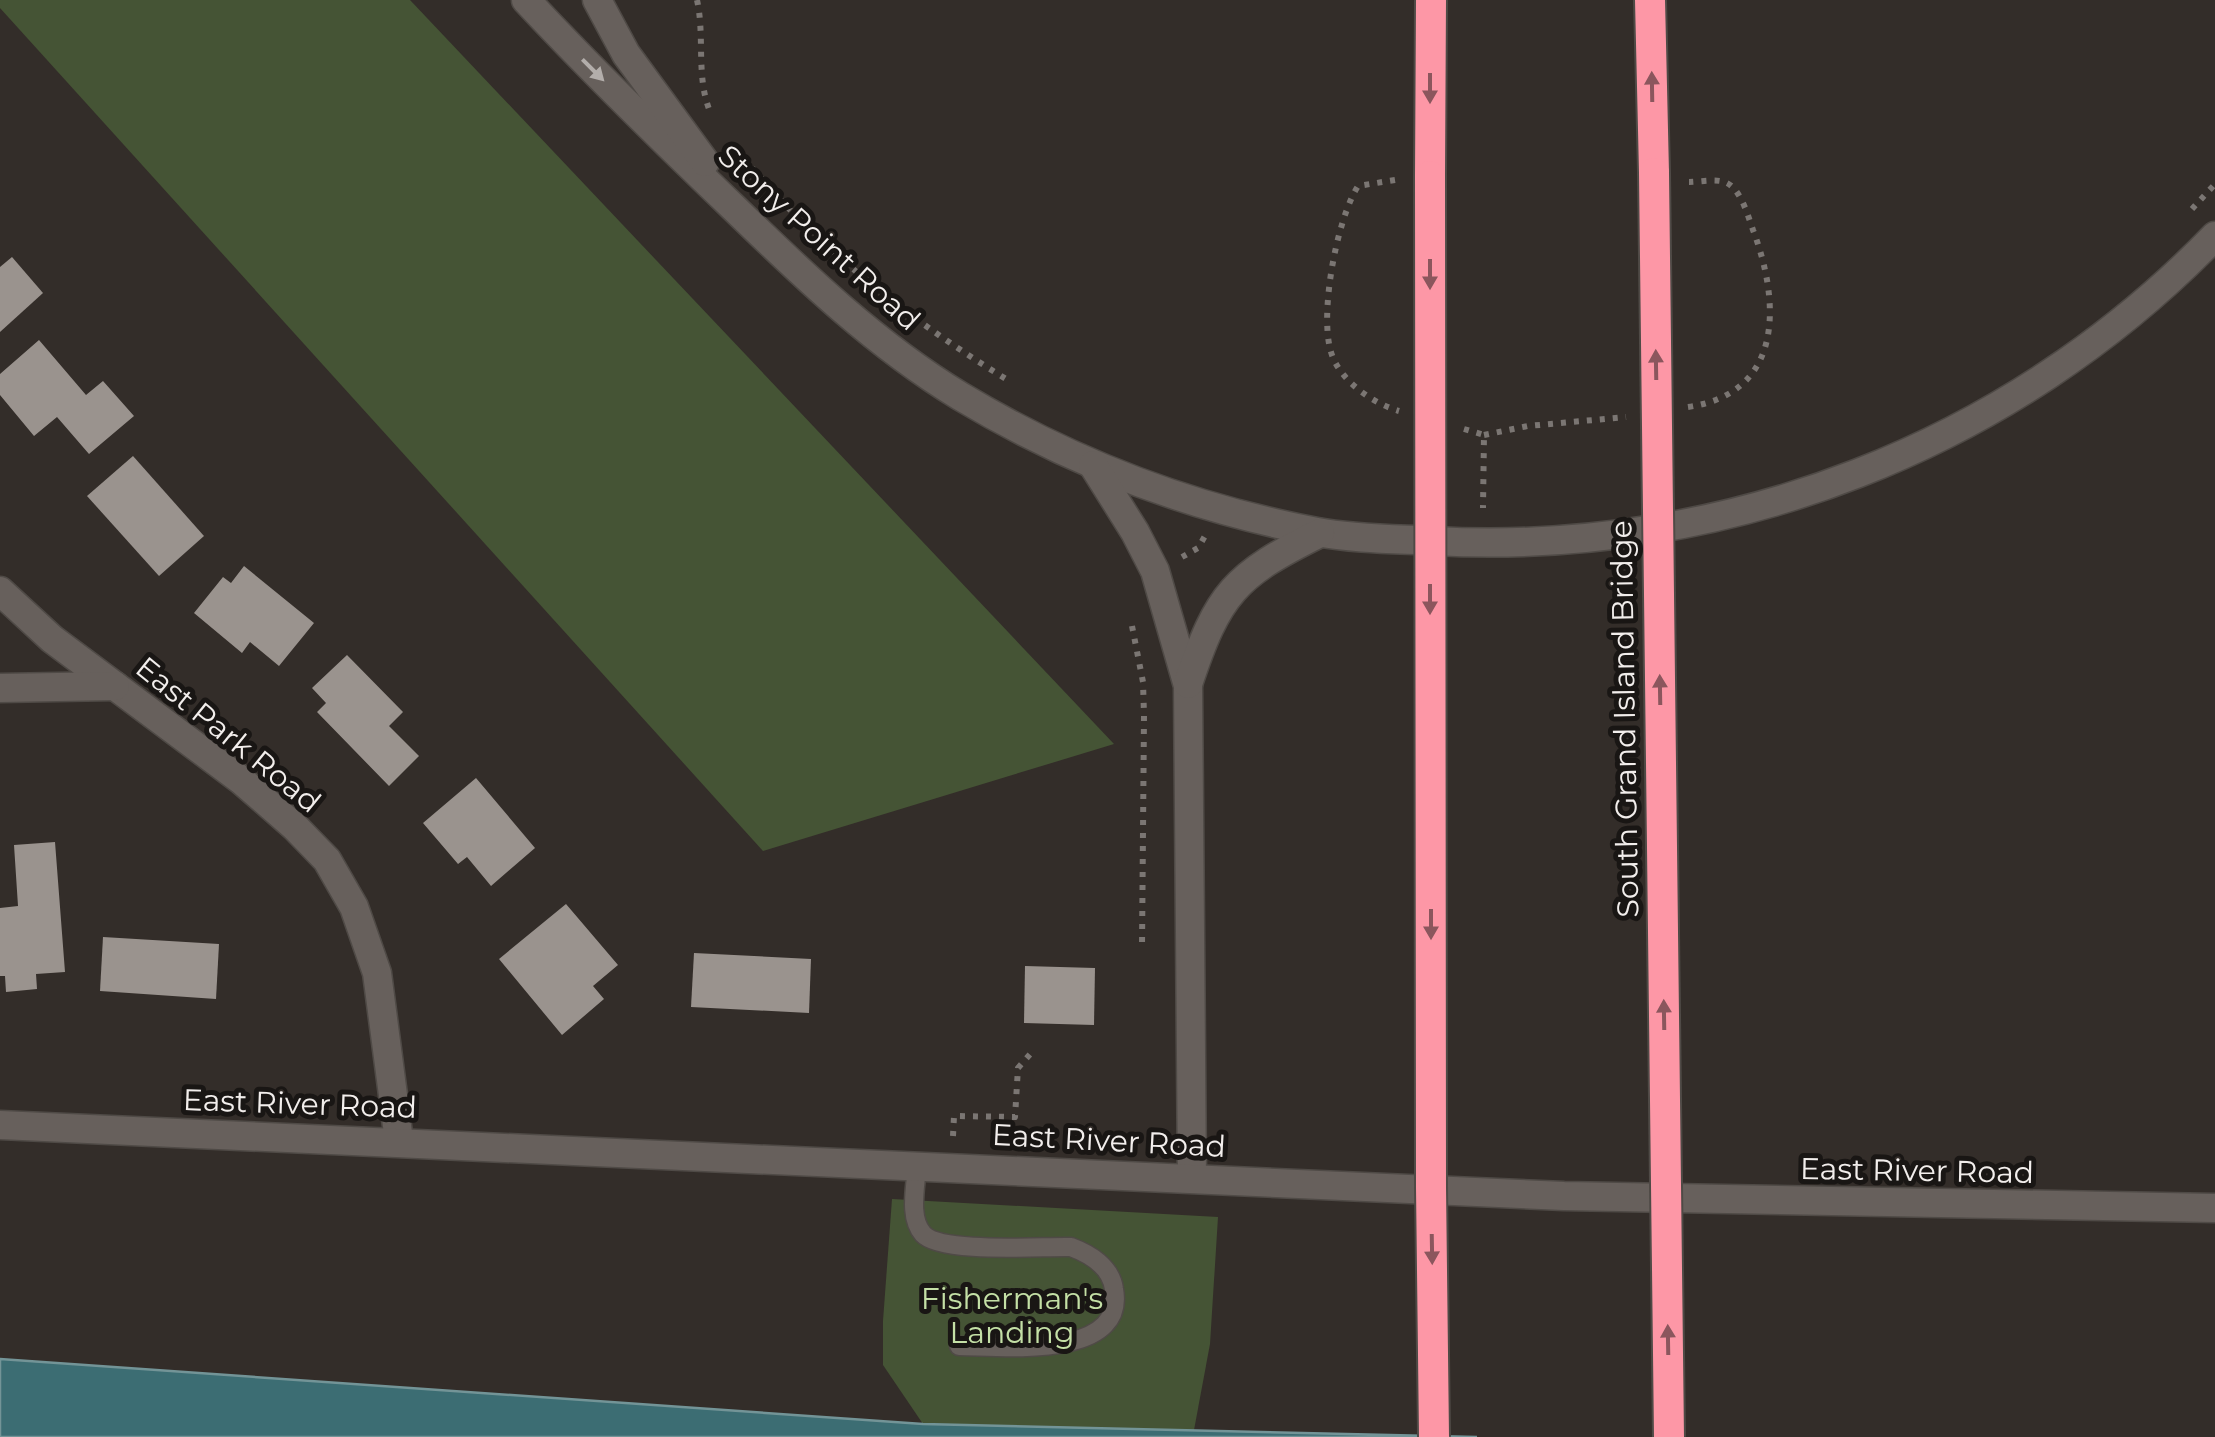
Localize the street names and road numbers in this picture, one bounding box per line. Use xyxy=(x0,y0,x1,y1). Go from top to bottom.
street label: Stony Point Road xyxy=(711,137,928,338)
street label: South Grand Island Bridge xyxy=(1603,520,1646,918)
street label: East Park Road xyxy=(128,649,328,820)
street label: East River Road xyxy=(182,1081,418,1126)
street label: East River Road xyxy=(991,1116,1227,1165)
street label: East River Road xyxy=(1800,1150,2034,1191)

